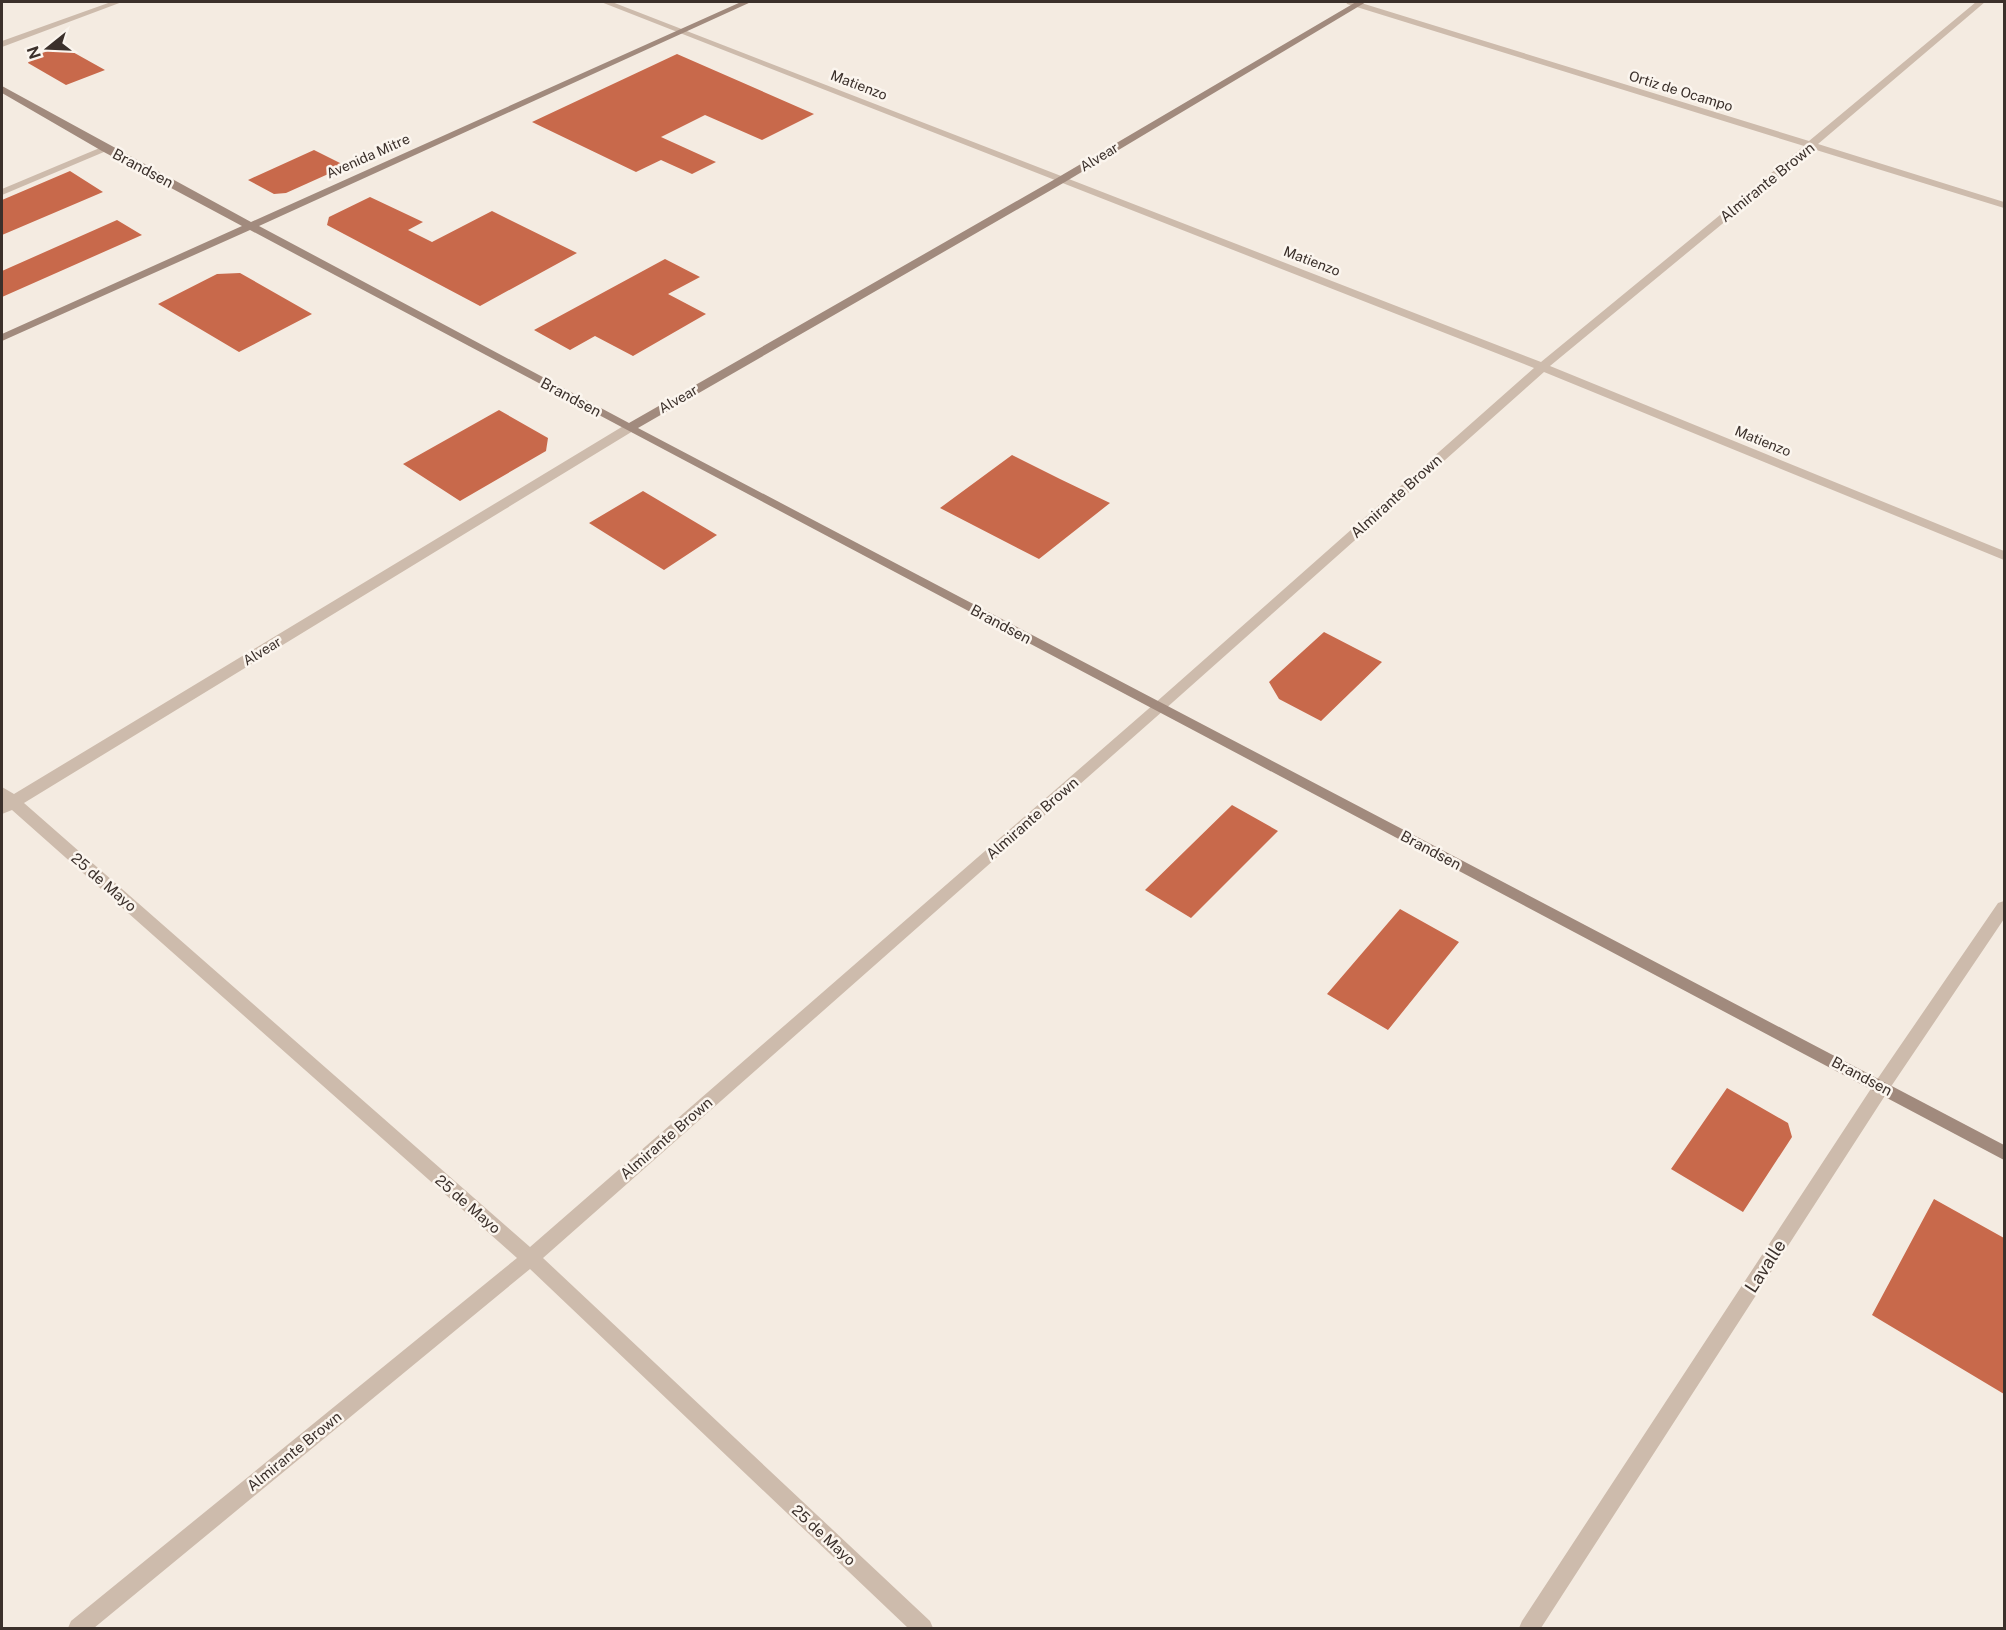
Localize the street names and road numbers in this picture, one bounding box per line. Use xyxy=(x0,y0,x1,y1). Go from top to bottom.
street label: Matienzo xyxy=(828,67,890,103)
street label: Ortiz de Ocampo xyxy=(1627,68,1735,114)
street label: Avenida Mitre xyxy=(324,130,412,182)
street label: Alvear xyxy=(1077,139,1121,175)
street label: Almirante Brown xyxy=(1716,139,1818,225)
street label: Brandsen xyxy=(110,145,176,191)
street label: Matienzo xyxy=(1281,243,1343,279)
street label: Brandsen xyxy=(538,374,604,420)
street label: Alvear xyxy=(656,382,700,416)
street label: Matienzo xyxy=(1733,422,1794,460)
street label: Almirante Brown xyxy=(1347,451,1445,541)
street label: Brandsen xyxy=(968,601,1034,647)
street label: Alvear xyxy=(240,633,284,669)
street label: Almirante Brown xyxy=(983,773,1081,863)
street label: Brandsen xyxy=(1398,827,1464,873)
street label: 25 de Mayo xyxy=(68,849,140,915)
street label: Brandsen xyxy=(1829,1053,1895,1099)
street label: Almirante Brown xyxy=(617,1093,715,1183)
street label: 25 de Mayo xyxy=(432,1171,504,1237)
street label: Lavalle xyxy=(1740,1236,1790,1296)
street label: Almirante Brown xyxy=(243,1408,345,1494)
street label: 25 de Mayo xyxy=(789,1501,859,1569)

